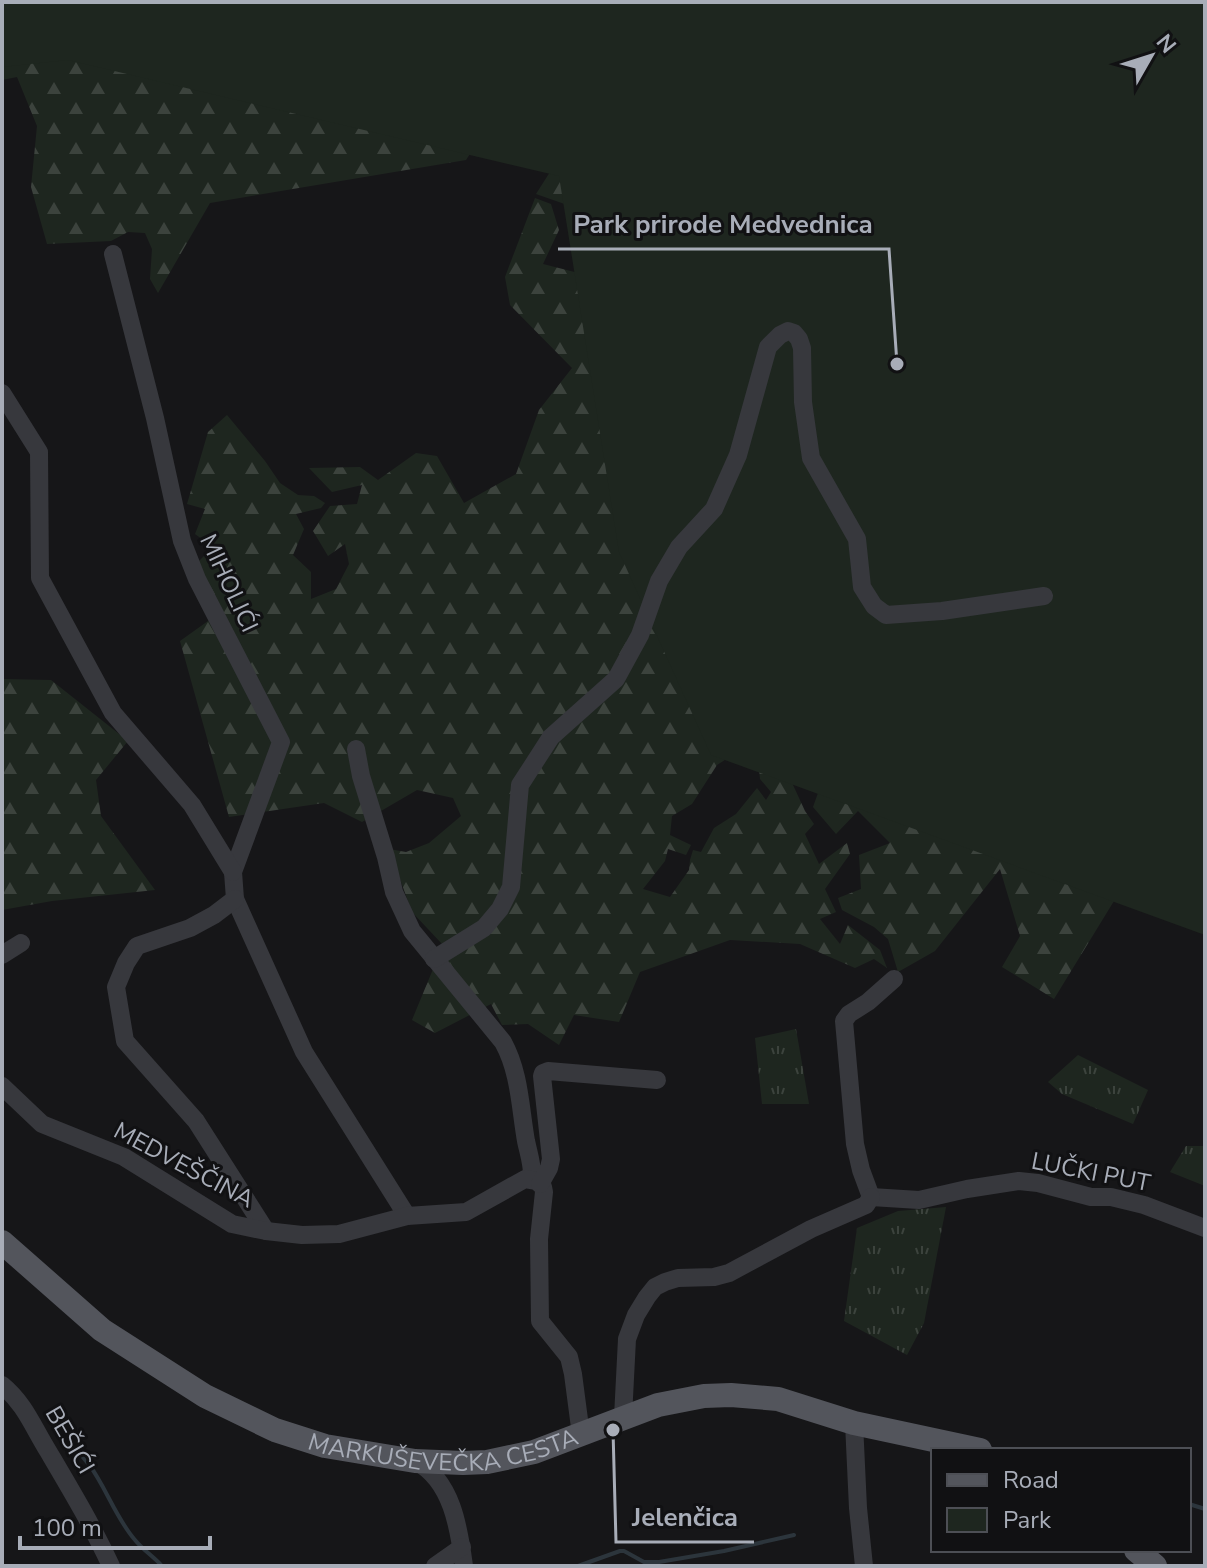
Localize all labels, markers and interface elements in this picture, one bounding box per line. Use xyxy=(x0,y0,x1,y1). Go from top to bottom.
north arrow xyxy=(1111,16,1191,96)
text: N xyxy=(1149,28,1183,60)
callout: Park prirode Medvednica xyxy=(558,199,889,249)
text: Park prirode Medvednica xyxy=(573,207,873,242)
street label: MIHOLIĆI xyxy=(192,529,266,637)
street label: MEDVEŠČINA xyxy=(108,1115,260,1216)
street label: LUČKI PUT xyxy=(1029,1145,1154,1199)
street label: BEŠIĆI xyxy=(38,1400,102,1480)
street label: MARKUŠEVEČKA CESTA xyxy=(304,1421,583,1479)
legend xyxy=(931,1448,1191,1552)
text: Road xyxy=(1003,1464,1059,1496)
callout: Jelenčica xyxy=(616,1492,754,1542)
scale bar xyxy=(20,1500,210,1550)
text: Jelenčica xyxy=(631,1500,738,1535)
text: Park xyxy=(1003,1504,1052,1536)
text: 100 m xyxy=(32,1512,102,1544)

